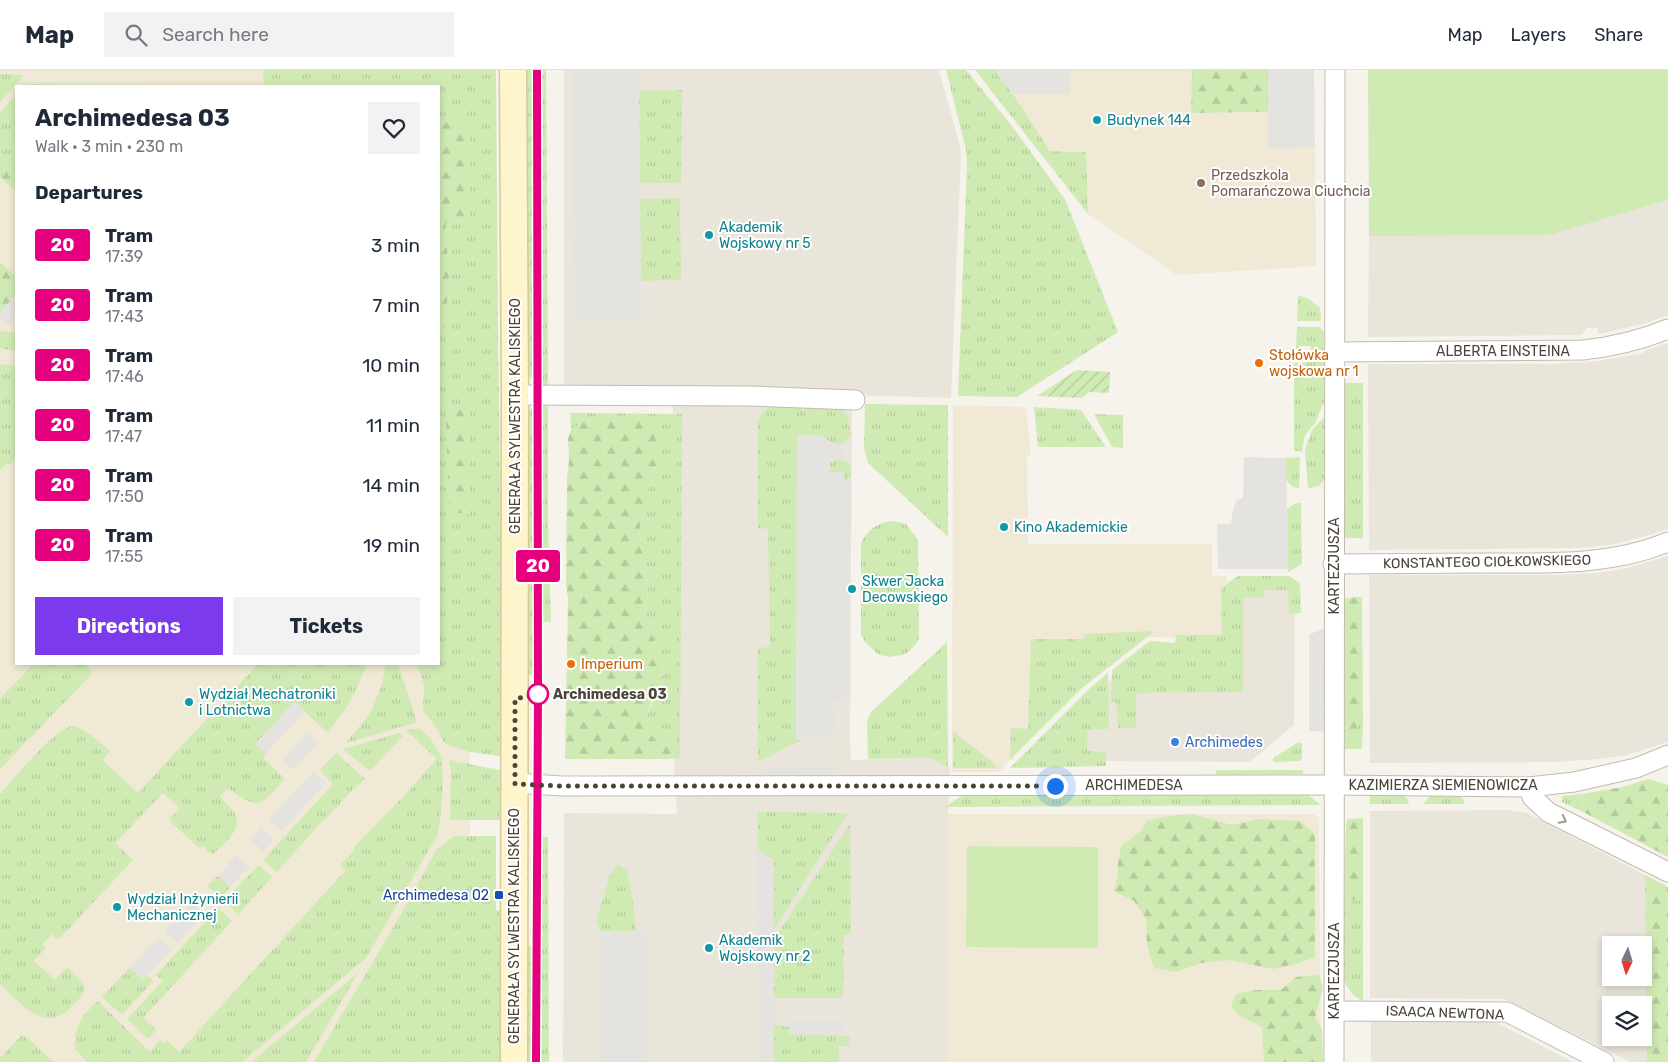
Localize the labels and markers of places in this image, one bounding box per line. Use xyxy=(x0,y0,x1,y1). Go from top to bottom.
place label: Budynek 144 xyxy=(1107,112,1191,129)
marker: Budynek 144 xyxy=(1091,114,1103,126)
place label: Przedszkola Pomarańczowa Ciuchcia xyxy=(1211,167,1371,200)
marker: Przedszkola Pomarańczowa Ciuchcia xyxy=(1195,177,1207,189)
place label: Akademik Wojskowy nr 5 xyxy=(719,219,811,252)
marker: Akademik Wojskowy nr 5 xyxy=(703,229,715,241)
place label: Stołówka wojskowa nr 1 xyxy=(1269,347,1359,380)
marker: Stołówka wojskowa nr 1 xyxy=(1253,357,1265,369)
place label: Kino Akademickie xyxy=(1014,519,1128,536)
marker: Kino Akademickie xyxy=(998,521,1010,533)
place label: Skwer Jacka Decowskiego xyxy=(862,573,948,606)
marker: Skwer Jacka Decowskiego xyxy=(846,583,858,595)
place label: Imperium xyxy=(581,656,643,673)
marker: Imperium xyxy=(565,658,577,670)
marker: Archimedesa 03 xyxy=(527,683,549,705)
place label: Wydział Mechatroniki i Lotnictwa xyxy=(199,686,336,719)
place label: Archimedesa 03 xyxy=(553,686,667,703)
marker: Wydział Mechatroniki i Lotnictwa xyxy=(183,696,195,708)
place label: Archimedes xyxy=(1185,734,1263,751)
marker: Archimedes xyxy=(1169,736,1181,748)
place label: Archimedesa 02 xyxy=(383,887,489,904)
marker: Archimedesa 02 xyxy=(493,889,505,901)
place label: Wydział Inżynierii Mechanicznej xyxy=(127,891,239,924)
marker: Wydział Inżynierii Mechanicznej xyxy=(111,901,123,913)
place label: Akademik Wojskowy nr 2 xyxy=(719,932,811,965)
marker: Akademik Wojskowy nr 2 xyxy=(703,942,715,954)

